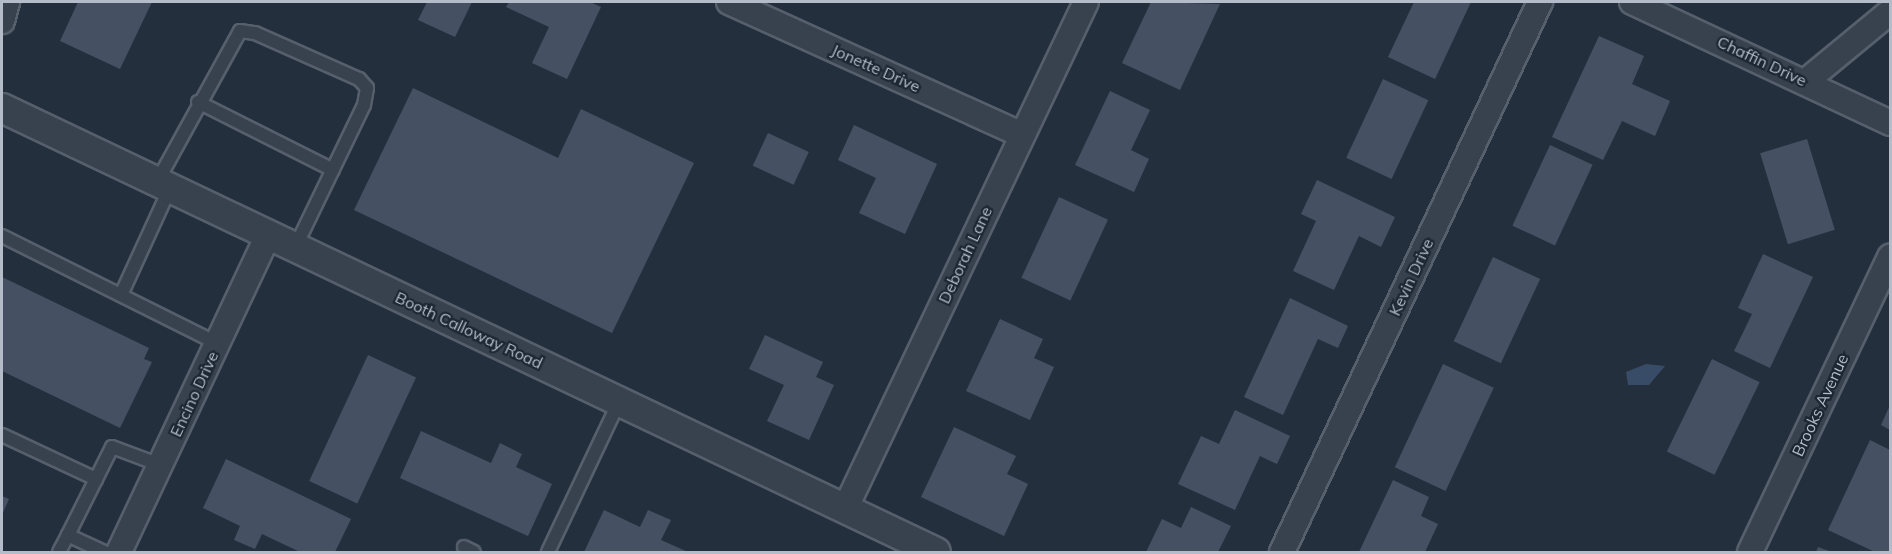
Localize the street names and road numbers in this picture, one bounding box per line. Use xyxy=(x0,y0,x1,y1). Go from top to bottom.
street label: Chaffin Drive xyxy=(1714,32,1810,90)
street label: Jonette Drive xyxy=(829,40,923,96)
street label: Deborah Lane xyxy=(934,204,996,306)
street label: Kevin Drive xyxy=(1385,235,1437,319)
street label: Booth Calloway Road xyxy=(392,287,546,373)
street label: Encino Drive xyxy=(166,348,222,440)
street label: Brooks Avenue xyxy=(1788,351,1852,459)

